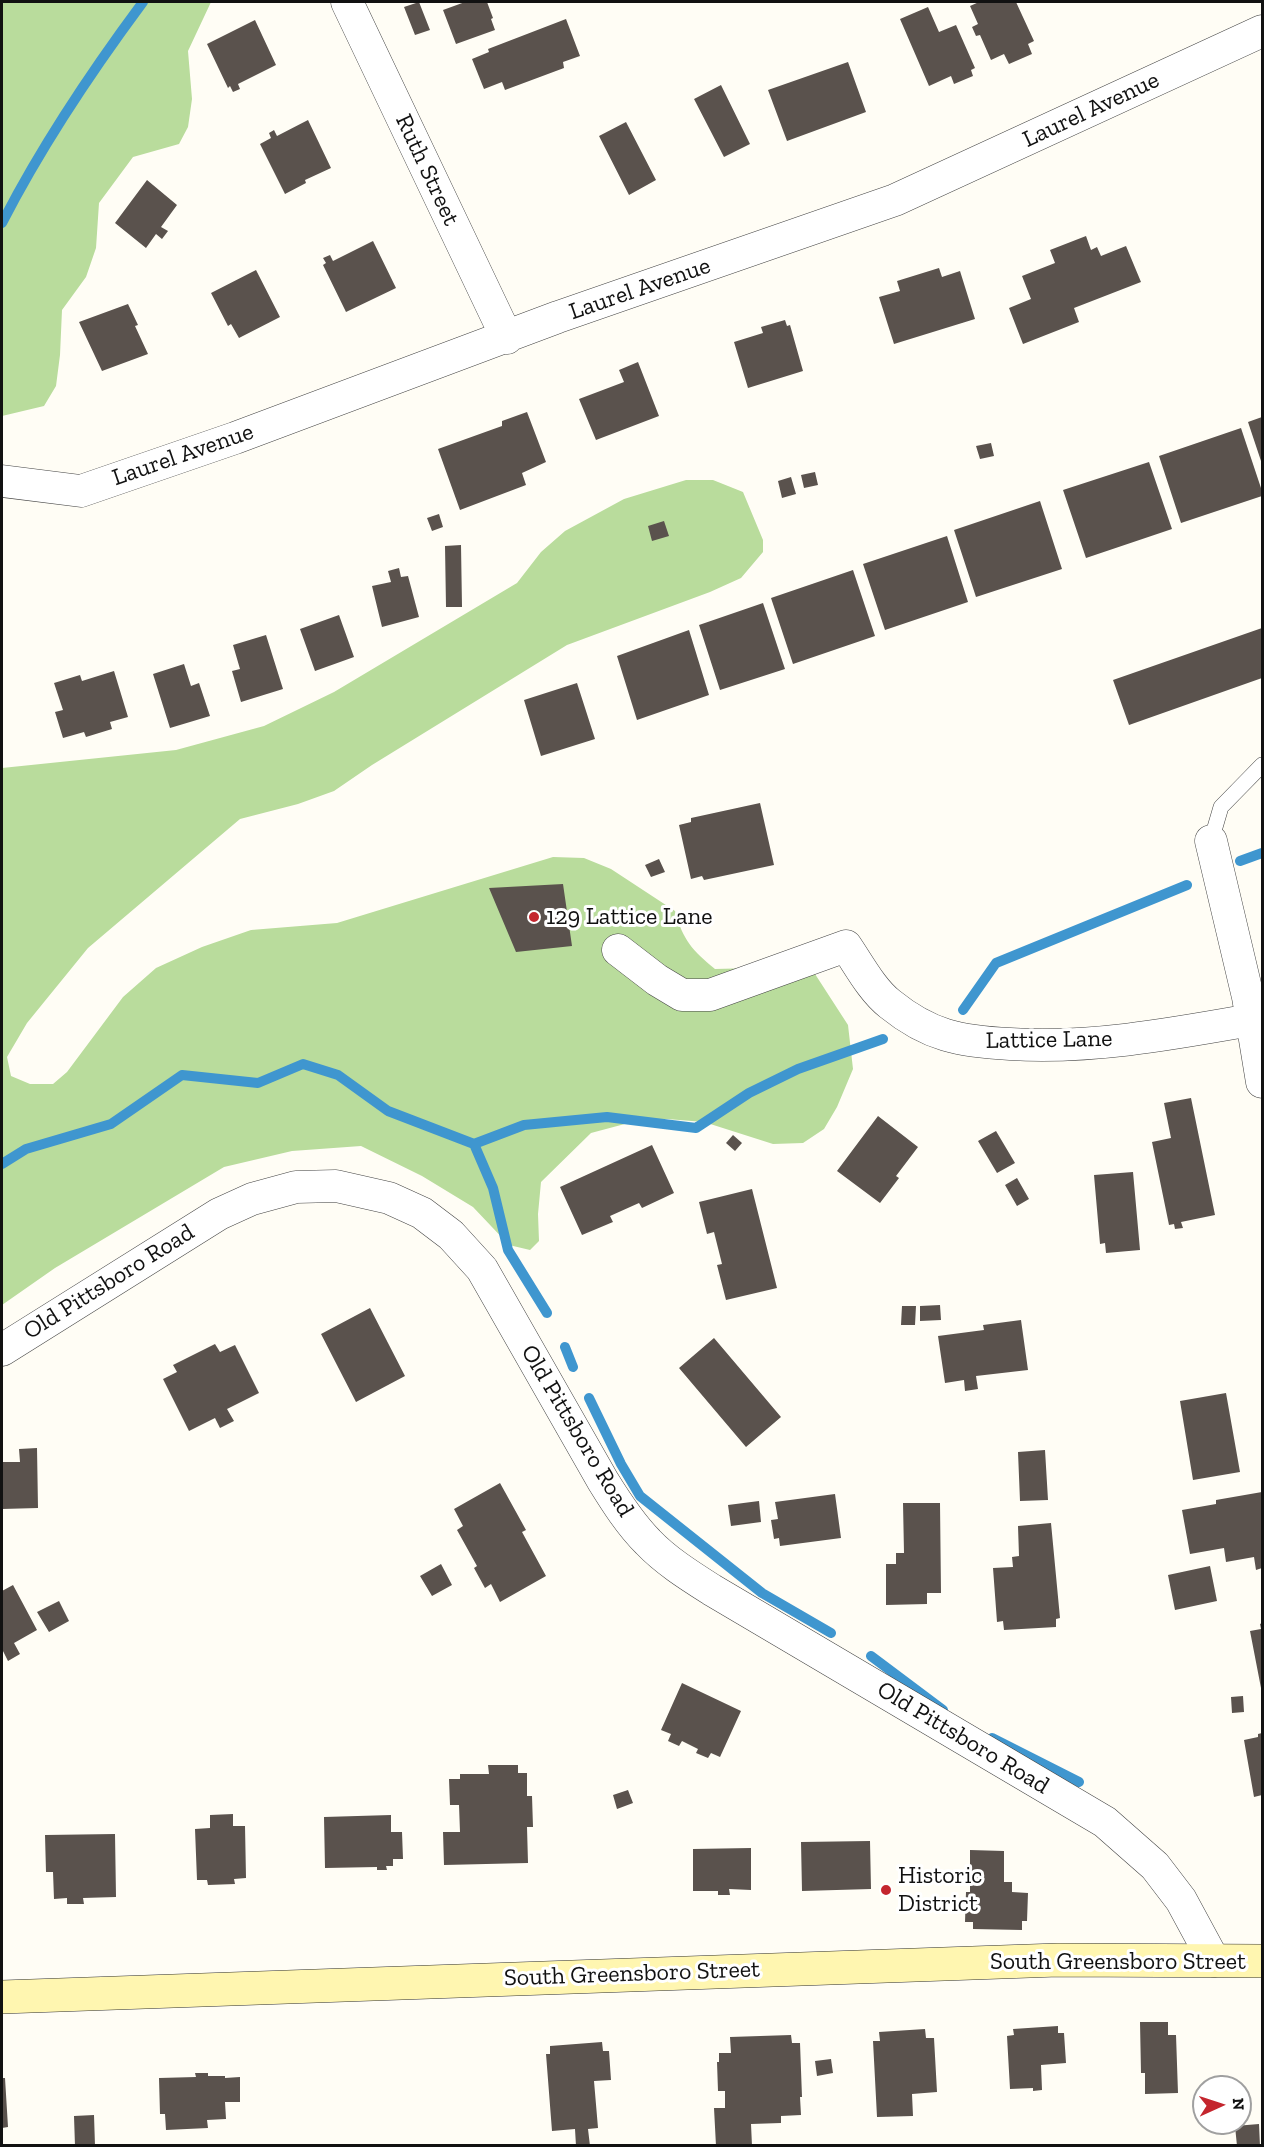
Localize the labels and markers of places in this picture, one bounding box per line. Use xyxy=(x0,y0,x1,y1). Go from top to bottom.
place label: 129 Lattice Lane xyxy=(546,903,713,931)
marker: 129 Lattice Lane xyxy=(527,910,541,924)
place label: Historic District xyxy=(898,1862,982,1918)
marker: Historic District xyxy=(879,1883,893,1897)

